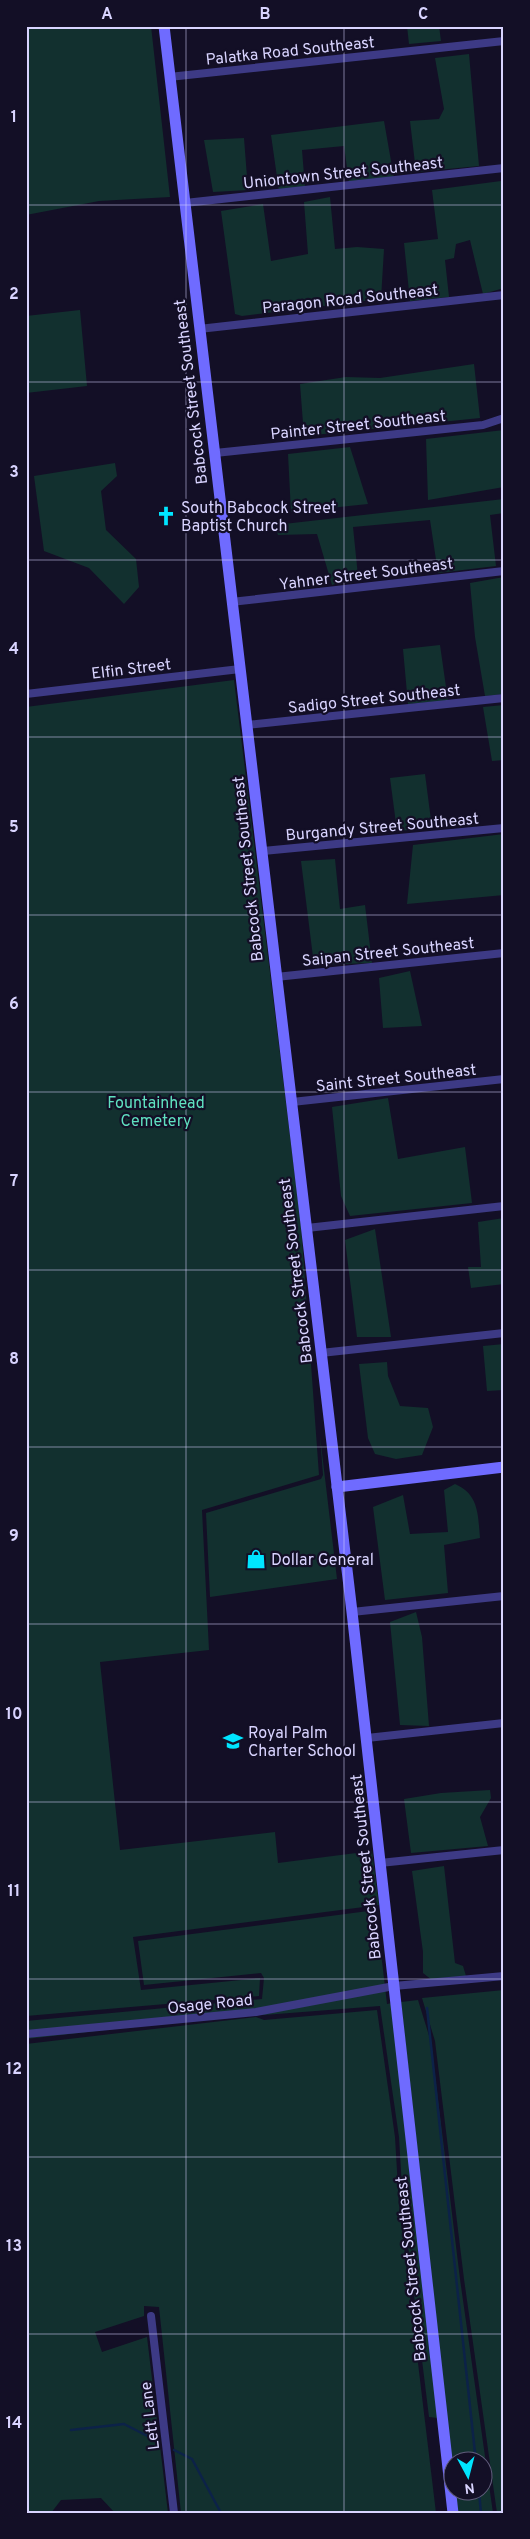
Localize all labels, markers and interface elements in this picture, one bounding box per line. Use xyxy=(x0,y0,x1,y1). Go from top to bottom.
text: A xyxy=(101,5,113,25)
text: B xyxy=(259,5,271,25)
text: C xyxy=(418,5,428,25)
street label: Palatka Road Southeast xyxy=(205,33,376,71)
text: 1 xyxy=(11,108,17,128)
street label: Uniontown Street Southeast xyxy=(242,154,444,194)
street label: Paragon Road Southeast xyxy=(261,281,439,319)
text: 2 xyxy=(9,285,19,305)
street label: Babcock Street Southeast xyxy=(171,298,213,485)
street label: Painter Street Southeast xyxy=(270,407,447,445)
text: 3 xyxy=(9,463,19,483)
place label: South Babcock Street Baptist Church xyxy=(181,499,337,537)
church icon: South Babcock Street Baptist Church xyxy=(155,505,177,527)
street label: Yahner Street Southeast xyxy=(278,554,454,596)
text: 4 xyxy=(9,640,19,660)
street label: Elfin Street xyxy=(90,655,172,685)
street label: Sadigo Street Southeast xyxy=(287,681,461,719)
street label: Babcock Street Southeast xyxy=(229,775,269,962)
street label: Burgandy Street Southeast xyxy=(285,810,480,846)
text: 5 xyxy=(9,818,19,838)
street label: Saipan Street Southeast xyxy=(301,934,475,972)
text: 6 xyxy=(9,995,19,1015)
street label: Saint Street Southeast xyxy=(315,1061,477,1097)
park label: Fountainhead Cemetery xyxy=(107,1094,205,1132)
text: 7 xyxy=(10,1172,18,1192)
street label: Babcock Street Southeast xyxy=(276,1177,318,1364)
text: 8 xyxy=(9,1350,19,1370)
text: 9 xyxy=(9,1527,19,1547)
shop icon: Dollar General xyxy=(245,1548,267,1570)
place label: Dollar General xyxy=(271,1551,374,1571)
text: 10 xyxy=(6,1705,22,1725)
place label: Royal Palm Charter School xyxy=(248,1724,356,1762)
school or university icon: Royal Palm Charter School xyxy=(222,1730,244,1752)
street label: Babcock Street Southeast xyxy=(347,1773,387,1960)
text: 11 xyxy=(8,1882,20,1902)
street label: Osage Road xyxy=(167,1991,254,2019)
text: 12 xyxy=(6,2060,22,2080)
street label: Babcock Street Southeast xyxy=(392,2175,432,2362)
text: 13 xyxy=(6,2237,22,2257)
street label: Lett Lane xyxy=(137,2381,165,2451)
text: 14 xyxy=(6,2414,22,2434)
north arrow xyxy=(442,2452,492,2502)
text: N xyxy=(463,2478,475,2496)

